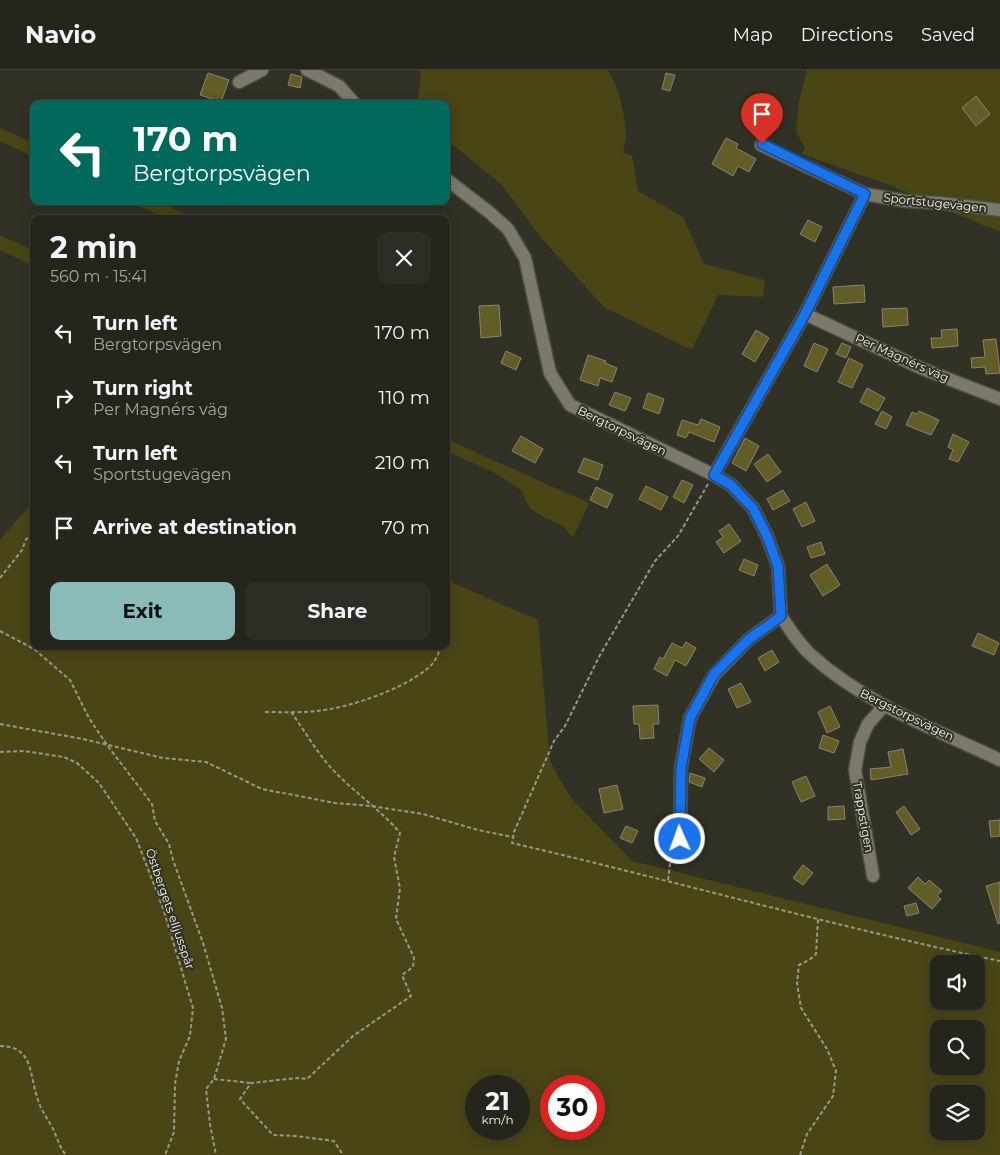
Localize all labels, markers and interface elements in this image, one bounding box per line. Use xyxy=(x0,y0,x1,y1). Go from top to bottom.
text: Navio xyxy=(25,20,96,49)
text: Map xyxy=(733,24,773,46)
text: Directions xyxy=(801,24,893,46)
text: Saved xyxy=(921,24,975,46)
pin xyxy=(741,93,783,144)
icon: arrive xyxy=(748,100,776,128)
text: 170 m xyxy=(133,117,238,160)
icon: left xyxy=(50,120,115,185)
text: Bergtorpsvägen xyxy=(133,160,311,187)
street label: Sportstugevägen xyxy=(883,190,988,215)
text: 2 min xyxy=(50,229,137,266)
button: close xyxy=(378,232,430,284)
text: 560 m · 15:41 xyxy=(50,267,147,286)
text: Turn left xyxy=(93,312,178,335)
icon: left xyxy=(50,319,78,347)
text: 170 m xyxy=(375,321,430,344)
street label: Per Magnérs väg xyxy=(853,330,951,385)
text: Bergtorpsvägen xyxy=(93,335,222,354)
text: Turn right xyxy=(93,377,193,400)
icon: right xyxy=(50,384,78,412)
text: 110 m xyxy=(379,386,430,409)
text: Per Magnérs väg xyxy=(93,400,228,419)
street label: Bergtorpsvägen xyxy=(575,403,669,459)
text: Turn left xyxy=(93,442,178,465)
icon: left xyxy=(50,449,78,477)
text: 210 m xyxy=(375,451,430,474)
text: Sportstugevägen xyxy=(93,465,232,484)
icon: arrive xyxy=(50,514,78,542)
text: Arrive at destination xyxy=(93,516,297,539)
text: 70 m xyxy=(381,516,430,539)
button: Exit xyxy=(50,582,235,640)
button: Share xyxy=(245,582,430,640)
street label: Bergstorpsvägen xyxy=(858,685,957,744)
street label: Trappstigen xyxy=(850,780,877,854)
position arrow xyxy=(653,812,705,864)
street label: Östbergets elljusspår xyxy=(143,846,198,971)
map controls xyxy=(930,955,985,1140)
button: sound xyxy=(930,955,985,1010)
button: search xyxy=(930,1020,985,1075)
speed limit sign: 30 xyxy=(540,1075,605,1140)
button: layers xyxy=(930,1085,985,1140)
text: 21 xyxy=(485,1086,510,1116)
text: km/h xyxy=(481,1112,514,1127)

